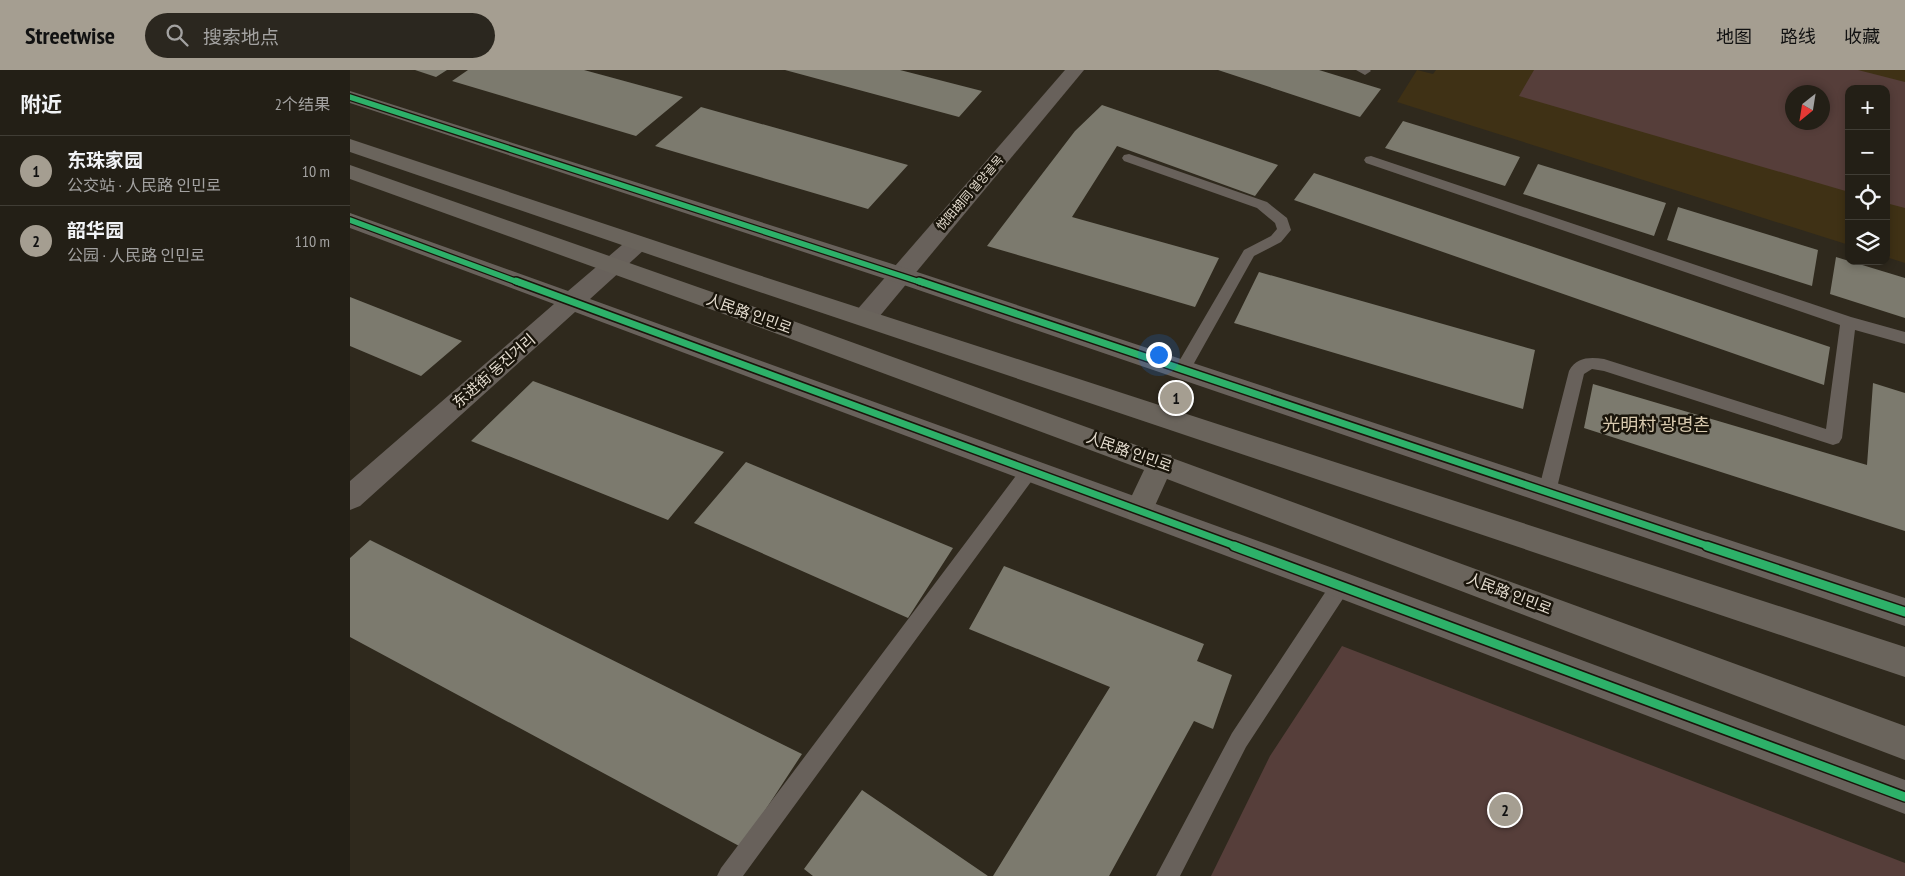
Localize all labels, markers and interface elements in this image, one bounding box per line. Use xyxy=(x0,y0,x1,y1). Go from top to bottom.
search box xyxy=(145,13,495,58)
text: Streetwise xyxy=(25,20,115,51)
icon: search xyxy=(163,21,191,49)
text: 搜索地点 xyxy=(203,25,279,49)
text: 地图 xyxy=(1716,25,1752,48)
text: 路线 xyxy=(1780,25,1816,48)
text: 收藏 xyxy=(1844,25,1880,48)
north arrow xyxy=(1785,85,1830,130)
map controls xyxy=(1845,85,1890,265)
button: + xyxy=(1845,85,1890,130)
text: 附近 xyxy=(20,91,62,118)
text: 2个结果 xyxy=(275,94,330,114)
button: − xyxy=(1845,130,1890,175)
text: 东珠家园 xyxy=(67,148,143,172)
street label: 悦阳胡同 열양골목 xyxy=(933,152,1006,233)
text: 1 xyxy=(32,161,40,181)
text: 10 m xyxy=(302,161,330,181)
text: 公交站 · 人民路 인민로 xyxy=(67,175,221,195)
button: locate xyxy=(1845,175,1890,220)
text: 韶华园 xyxy=(67,218,124,242)
button: layers xyxy=(1845,220,1890,265)
text: 2 xyxy=(32,231,40,251)
text: 110 m xyxy=(295,231,330,251)
text: 公园 · 人民路 인민로 xyxy=(67,245,205,265)
street label: 人民路 인민로 xyxy=(704,289,795,338)
street label: 东进街 동진거리 xyxy=(448,330,539,412)
your location xyxy=(1146,342,1172,368)
pin: 1 xyxy=(1160,379,1192,417)
district label: 光明村 광명촌 xyxy=(1602,413,1710,436)
street label: 人民路 인민로 xyxy=(1084,427,1175,476)
street label: 人民路 인민로 xyxy=(1464,569,1554,618)
pin: 2 xyxy=(1489,791,1521,829)

